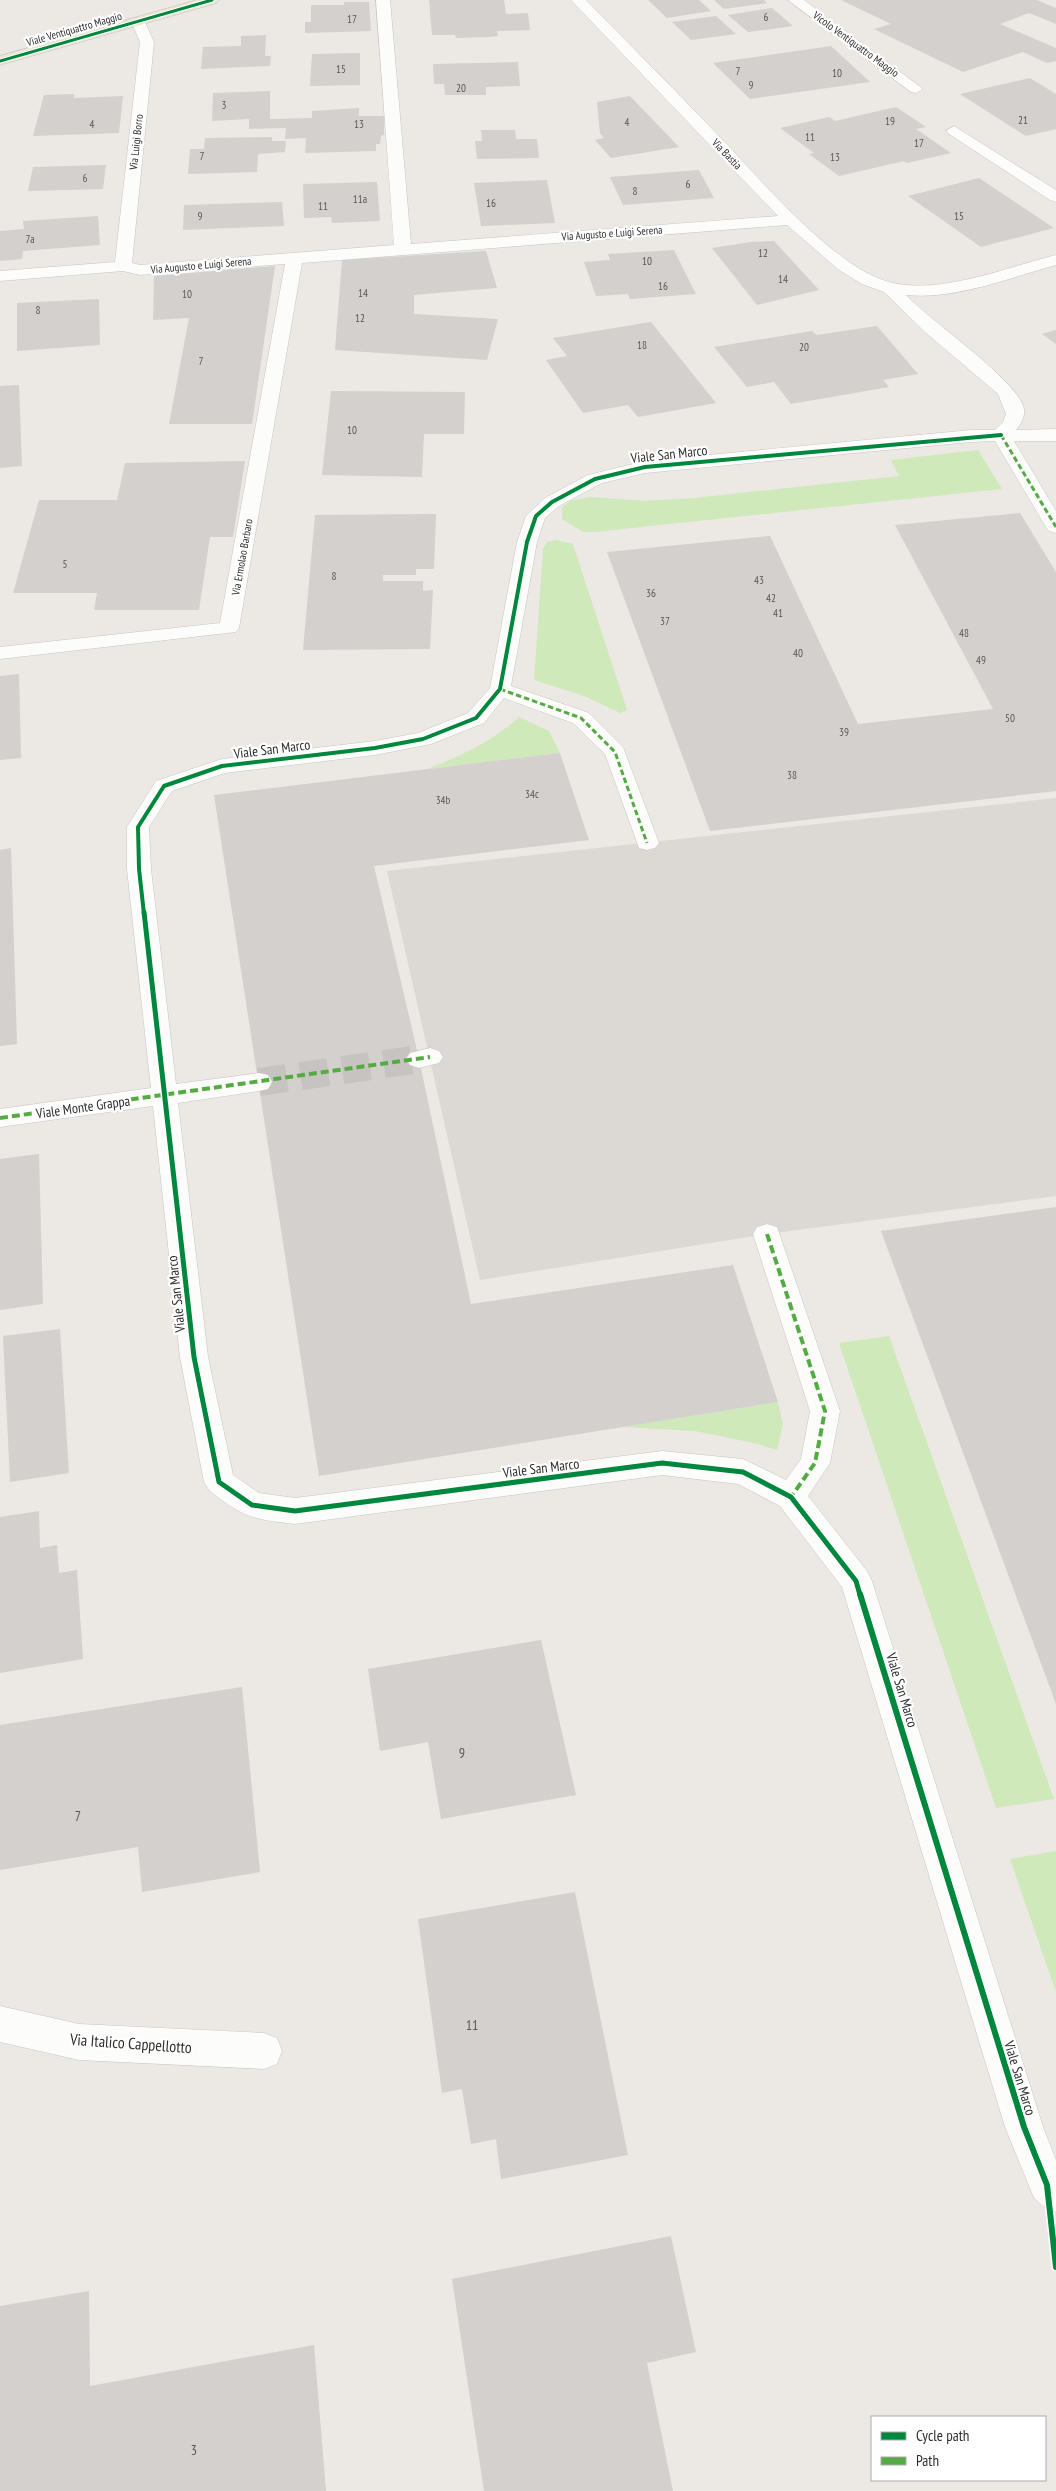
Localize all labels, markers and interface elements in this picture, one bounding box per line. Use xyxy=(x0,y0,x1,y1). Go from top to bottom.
street label: Vicolo Ventiquattro Maggio xyxy=(809,8,902,80)
street label: Viale Ventiquattro Maggio xyxy=(24,9,124,50)
house number: 6 xyxy=(764,10,769,24)
house number: 17 xyxy=(347,12,357,26)
house number: 15 xyxy=(336,62,346,76)
house number: 7 xyxy=(736,64,741,78)
house number: 10 xyxy=(832,66,842,80)
house number: 9 xyxy=(749,78,754,92)
house number: 20 xyxy=(456,81,466,95)
house number: 3 xyxy=(222,98,227,112)
street label: Via Luigi Borro xyxy=(126,113,146,172)
house number: 21 xyxy=(1018,113,1028,127)
house number: 19 xyxy=(885,114,895,128)
house number: 4 xyxy=(625,115,630,129)
house number: 4 xyxy=(90,117,95,131)
house number: 13 xyxy=(354,117,364,131)
house number: 11 xyxy=(805,130,815,144)
street label: Via Bastia xyxy=(708,135,745,172)
house number: 17 xyxy=(914,136,924,150)
house number: 7 xyxy=(200,149,205,163)
house number: 13 xyxy=(830,150,840,164)
house number: 6 xyxy=(83,171,88,185)
house number: 6 xyxy=(686,177,691,191)
house number: 8 xyxy=(633,184,638,198)
house number: 11a xyxy=(353,192,367,206)
house number: 16 xyxy=(486,196,496,210)
house number: 11 xyxy=(318,199,328,213)
house number: 9 xyxy=(198,209,203,223)
house number: 15 xyxy=(954,209,964,223)
street label: Via Augusto e Luigi Serena xyxy=(560,222,663,244)
house number: 7a xyxy=(25,232,35,246)
house number: 12 xyxy=(758,246,768,260)
street label: Via Augusto e Luigi Serena xyxy=(149,254,252,276)
house number: 10 xyxy=(642,254,652,268)
house number: 14 xyxy=(778,272,788,286)
house number: 16 xyxy=(658,279,668,293)
house number: 14 xyxy=(358,286,368,300)
house number: 10 xyxy=(182,287,192,301)
house number: 8 xyxy=(36,303,41,317)
house number: 12 xyxy=(355,311,365,325)
house number: 18 xyxy=(637,338,647,352)
house number: 20 xyxy=(799,340,809,354)
house number: 7 xyxy=(199,354,204,368)
house number: 10 xyxy=(347,423,357,437)
street label: Viale San Marco xyxy=(629,441,708,467)
street label: Via Ermolao Barbaro xyxy=(228,517,256,597)
house number: 5 xyxy=(63,557,68,571)
house number: 8 xyxy=(332,569,337,583)
house number: 43 xyxy=(754,573,764,587)
house number: 36 xyxy=(646,586,656,600)
house number: 42 xyxy=(766,591,776,605)
house number: 41 xyxy=(773,606,783,620)
house number: 37 xyxy=(660,614,670,628)
house number: 48 xyxy=(959,626,969,640)
house number: 40 xyxy=(793,646,803,660)
house number: 49 xyxy=(976,653,986,667)
house number: 50 xyxy=(1005,711,1015,725)
house number: 39 xyxy=(839,725,849,739)
street label: Viale San Marco xyxy=(232,735,311,763)
house number: 38 xyxy=(787,768,797,782)
house number: 34c xyxy=(525,787,539,801)
house number: 34b xyxy=(436,793,451,807)
street label: Viale Monte Grappa xyxy=(34,1091,131,1123)
street label: Viale San Marco xyxy=(163,1255,189,1334)
street label: Viale San Marco xyxy=(501,1454,580,1482)
street label: Viale San Marco xyxy=(882,1650,922,1729)
house number: 9 xyxy=(459,1744,465,1762)
house number: 7 xyxy=(75,1807,81,1825)
house number: 11 xyxy=(466,2016,478,2034)
street label: Via Italico Cappellotto xyxy=(68,2029,193,2057)
street label: Viale San Marco xyxy=(1000,2038,1040,2117)
legend xyxy=(871,2416,1046,2481)
text: Cycle path xyxy=(916,2426,969,2445)
house number: 3 xyxy=(191,2441,197,2459)
text: Path xyxy=(916,2451,939,2470)

